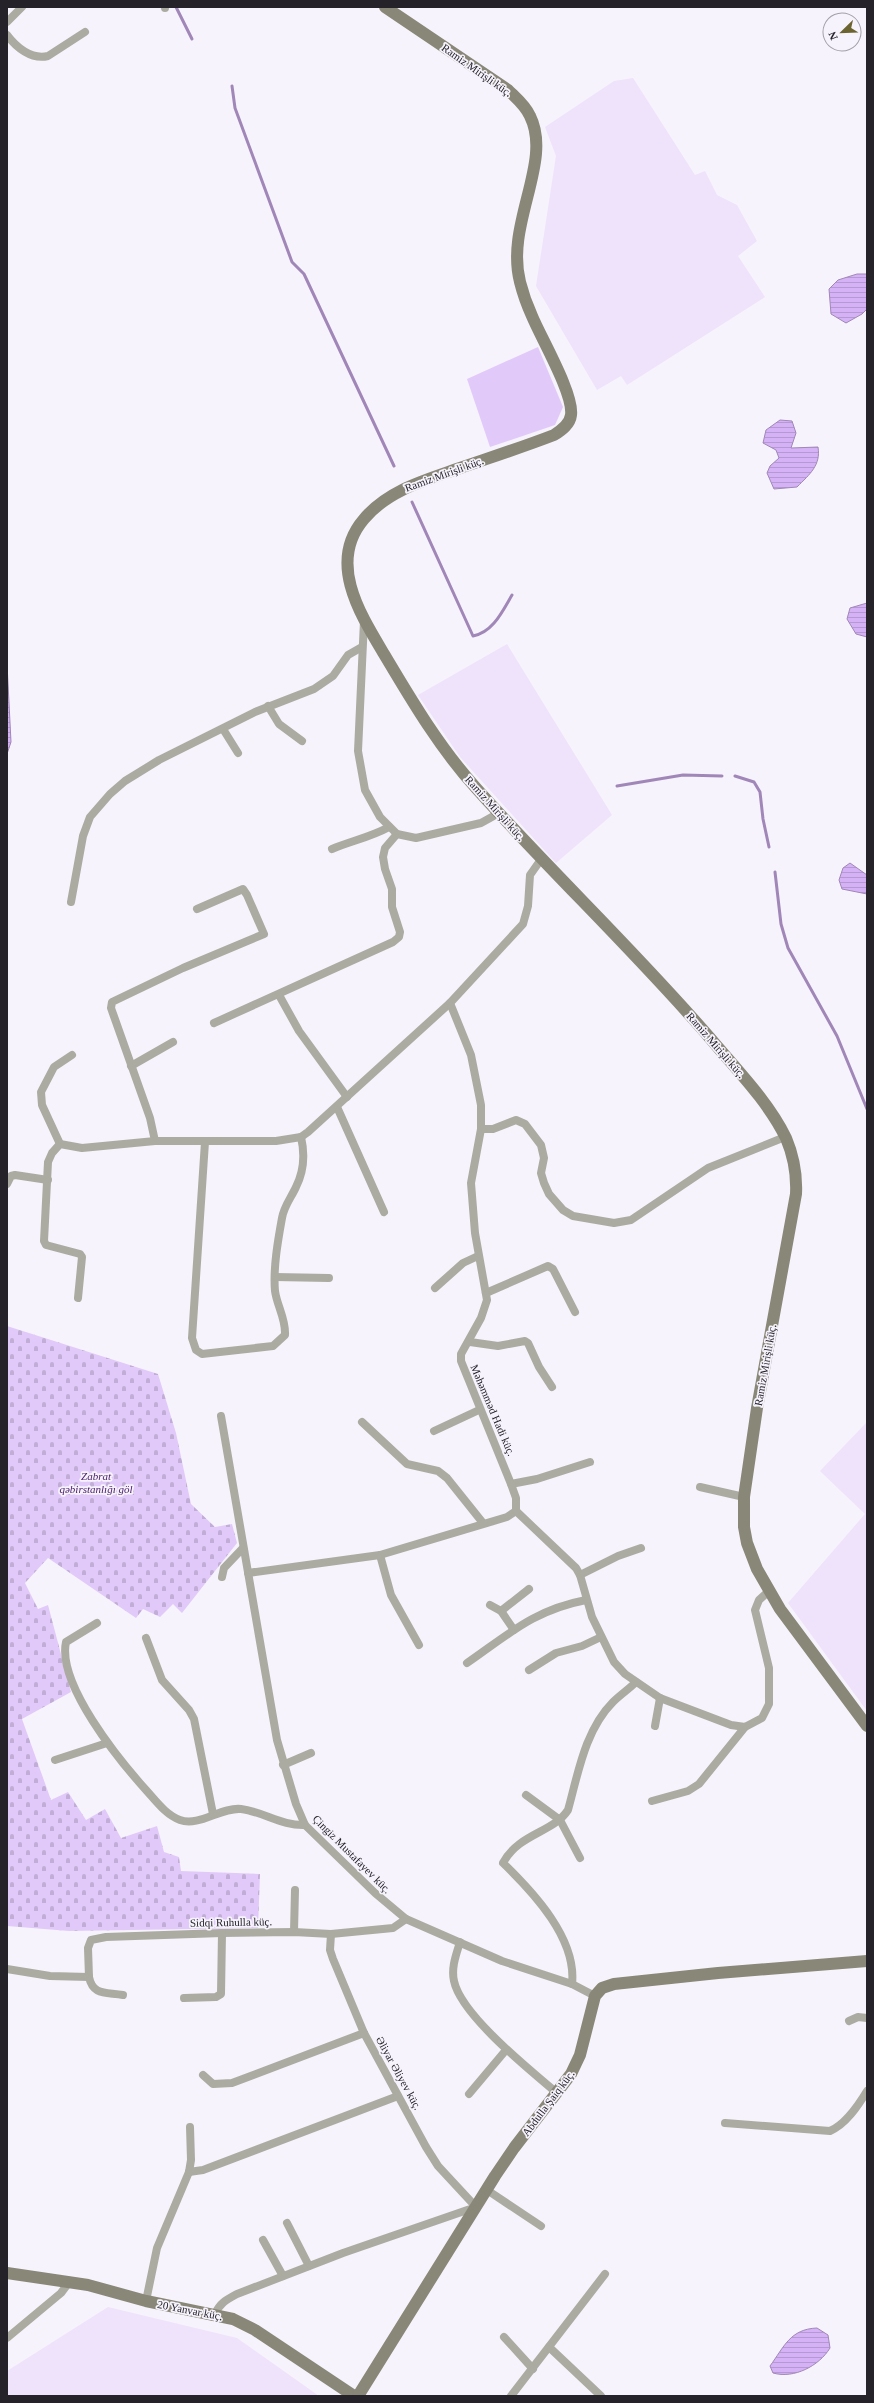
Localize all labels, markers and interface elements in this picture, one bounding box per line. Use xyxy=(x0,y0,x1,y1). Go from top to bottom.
north arrow xyxy=(822,12,862,52)
text: N xyxy=(826,30,840,42)
street label: Ramiz Mirişli küç. xyxy=(440,41,515,99)
street label: Ramiz Mirişli küç. xyxy=(403,454,485,494)
street label: Ramiz Mirişli küç. xyxy=(463,773,527,843)
street label: Ramiz Mirişli küç. xyxy=(684,1010,748,1080)
street label: Ramiz Mirişli küç. xyxy=(752,1323,778,1407)
street label: Məhəmməd Hadi küç. xyxy=(468,1363,518,1458)
park label: Zabrat qəbirstanlığı göl xyxy=(59,1470,133,1495)
street label: Çingiz Mustafayev küç. xyxy=(310,1812,394,1896)
street label: Sidqi Ruhulla küç. xyxy=(190,1915,272,1929)
street label: Əliyar Əliyev küç. xyxy=(374,2034,424,2112)
street label: Abdulla Şaiq küç. xyxy=(519,2068,577,2138)
street label: 20 Yanvar küç. xyxy=(156,2298,224,2322)

